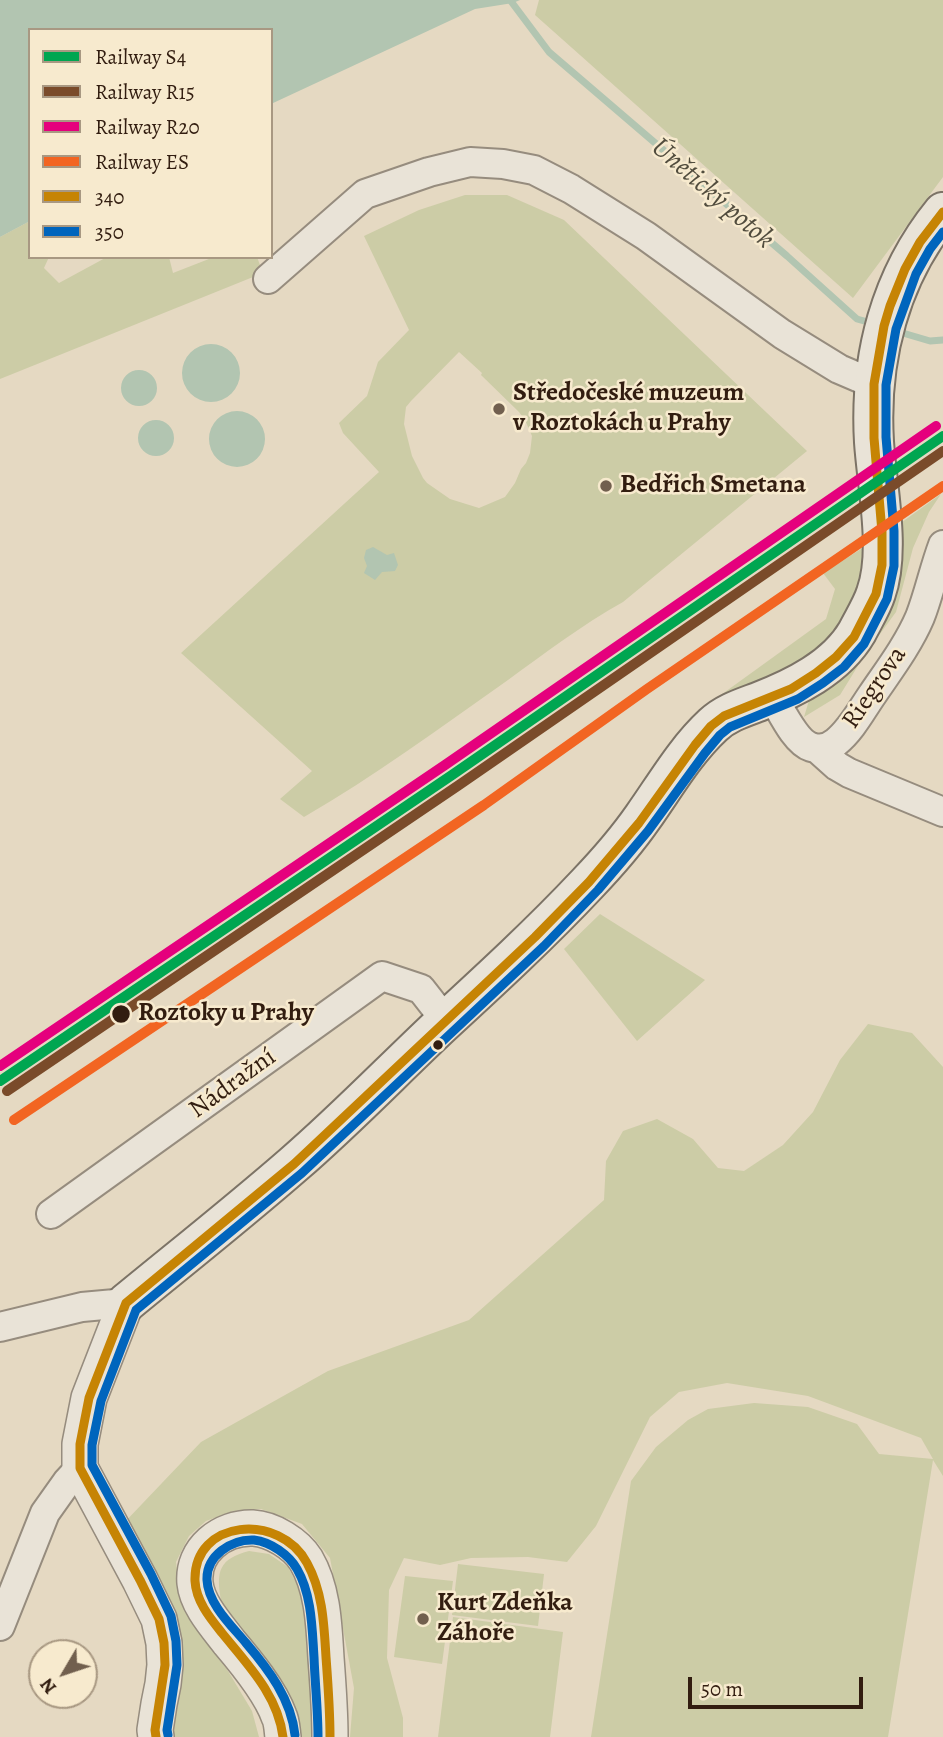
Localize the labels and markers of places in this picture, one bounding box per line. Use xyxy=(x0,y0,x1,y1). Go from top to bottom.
place label: Středočeské muzeum v Roztokách u Prahy xyxy=(513,378,744,440)
marker: Středočeské muzeum v Roztokách u Prahy xyxy=(491,401,507,417)
place label: Bedřich Smetana xyxy=(620,470,806,502)
marker: Bedřich Smetana xyxy=(598,478,614,494)
place label: Roztoky u Prahy xyxy=(138,998,314,1030)
marker: Roztoky u Prahy xyxy=(110,1003,132,1025)
unlabelled marker xyxy=(431,1038,445,1052)
place label: Kurt Zdeňka Záhoře xyxy=(437,1588,573,1650)
marker: Kurt Zdeňka Záhoře xyxy=(415,1611,431,1627)

